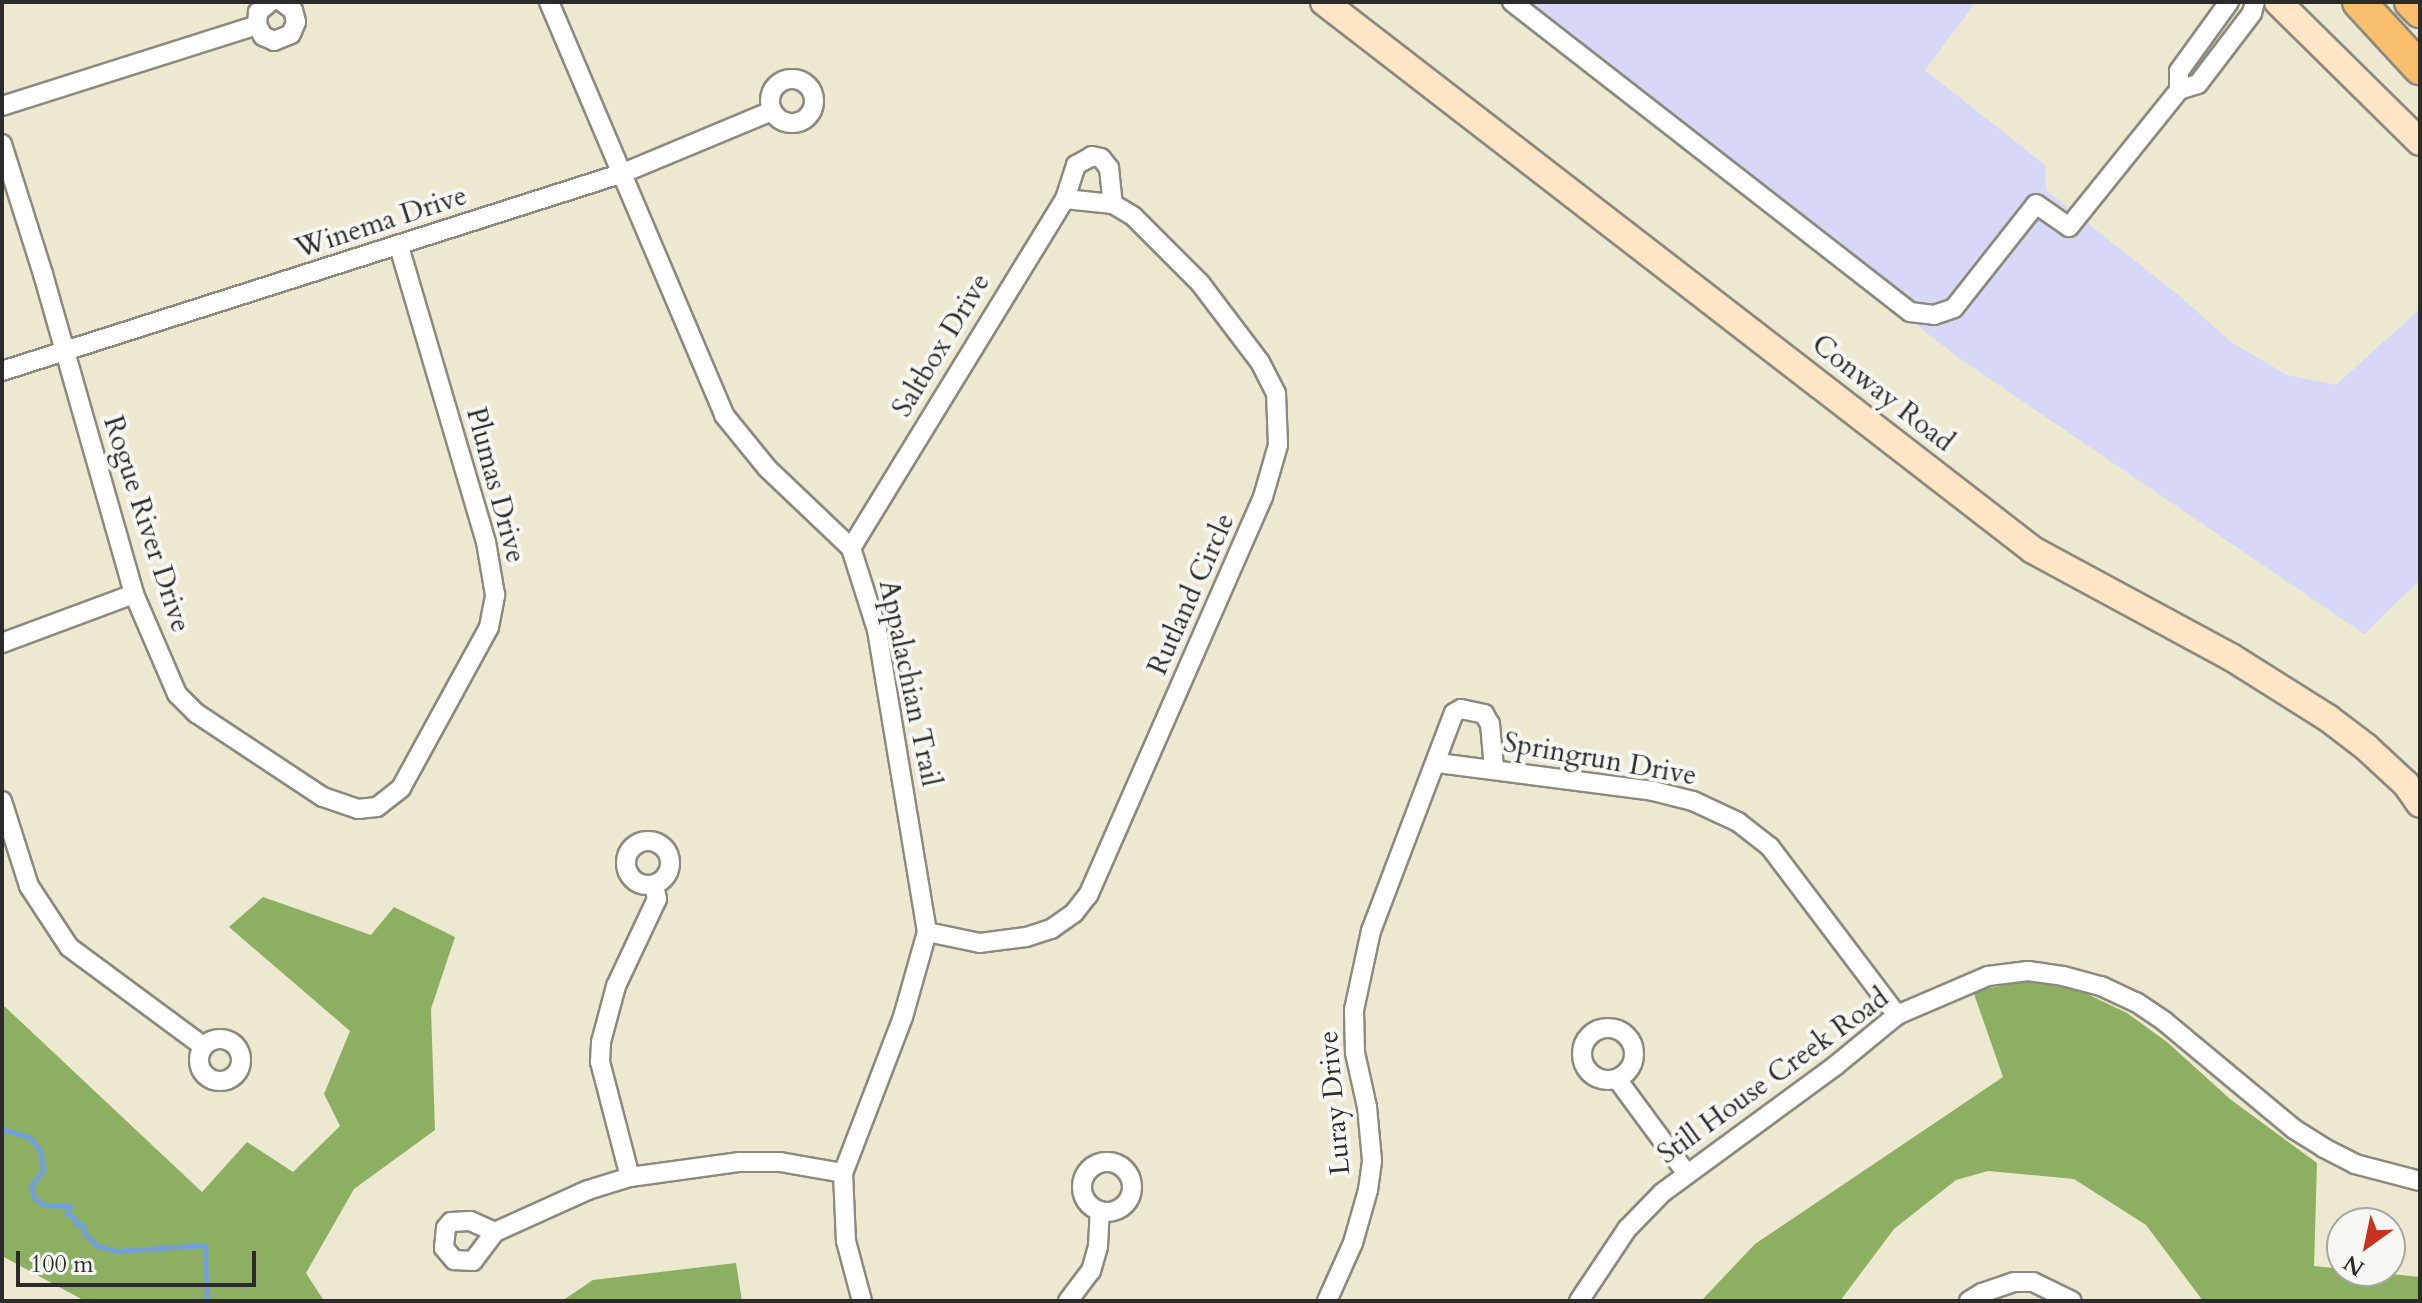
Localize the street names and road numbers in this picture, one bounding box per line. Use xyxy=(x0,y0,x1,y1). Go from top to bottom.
street label: Winema Drive xyxy=(291,178,471,266)
street label: Saltbox Drive xyxy=(885,267,997,423)
street label: Conway Road xyxy=(1805,327,1961,459)
street label: Plumas Drive xyxy=(459,404,533,566)
street label: Rogue River Drive xyxy=(96,412,198,636)
street label: Rutland Circle xyxy=(1140,508,1242,680)
street label: Appalachian Trail xyxy=(872,577,948,789)
street label: Springrun Drive xyxy=(1501,725,1699,793)
street label: Still House Creek Road xyxy=(1651,981,1895,1171)
street label: Luray Drive xyxy=(1311,1029,1357,1177)

